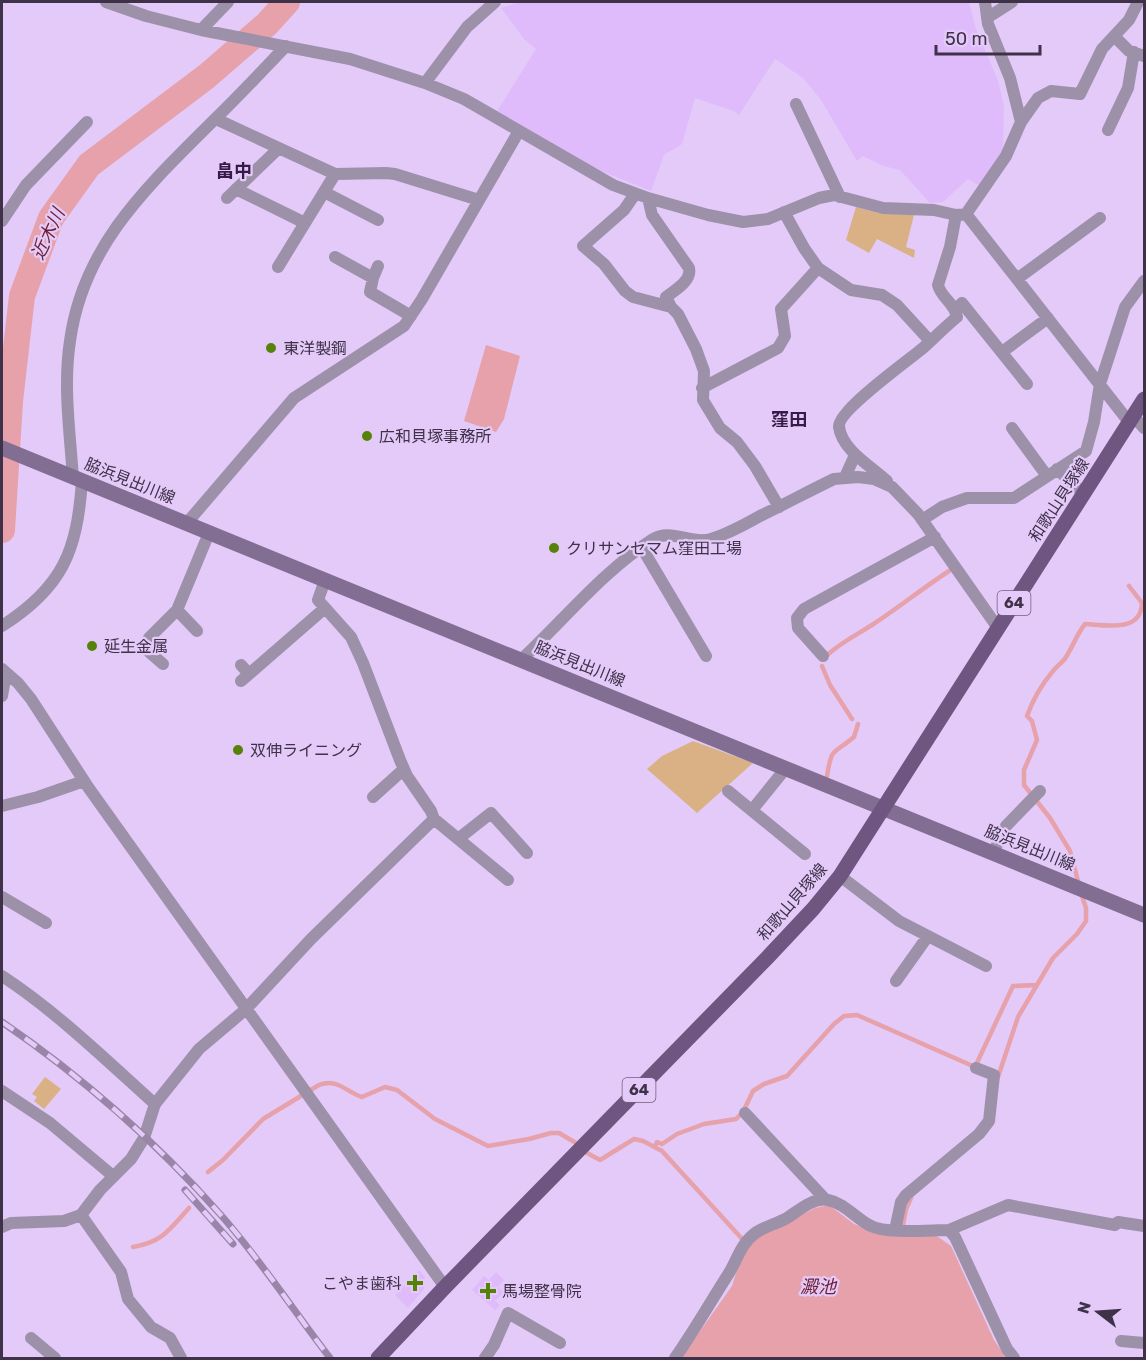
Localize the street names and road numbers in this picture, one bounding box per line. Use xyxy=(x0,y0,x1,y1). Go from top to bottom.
street label: 脇浜見出川線 xyxy=(82,454,178,508)
street label: 和歌山貝塚線 xyxy=(1025,455,1093,545)
road number: 64 xyxy=(998,591,1030,615)
street label: 脇浜見出川線 xyxy=(532,637,628,691)
street label: 脇浜見出川線 xyxy=(982,821,1078,875)
street label: 和歌山貝塚線 xyxy=(753,860,831,944)
road number: 64 xyxy=(622,1078,656,1102)

